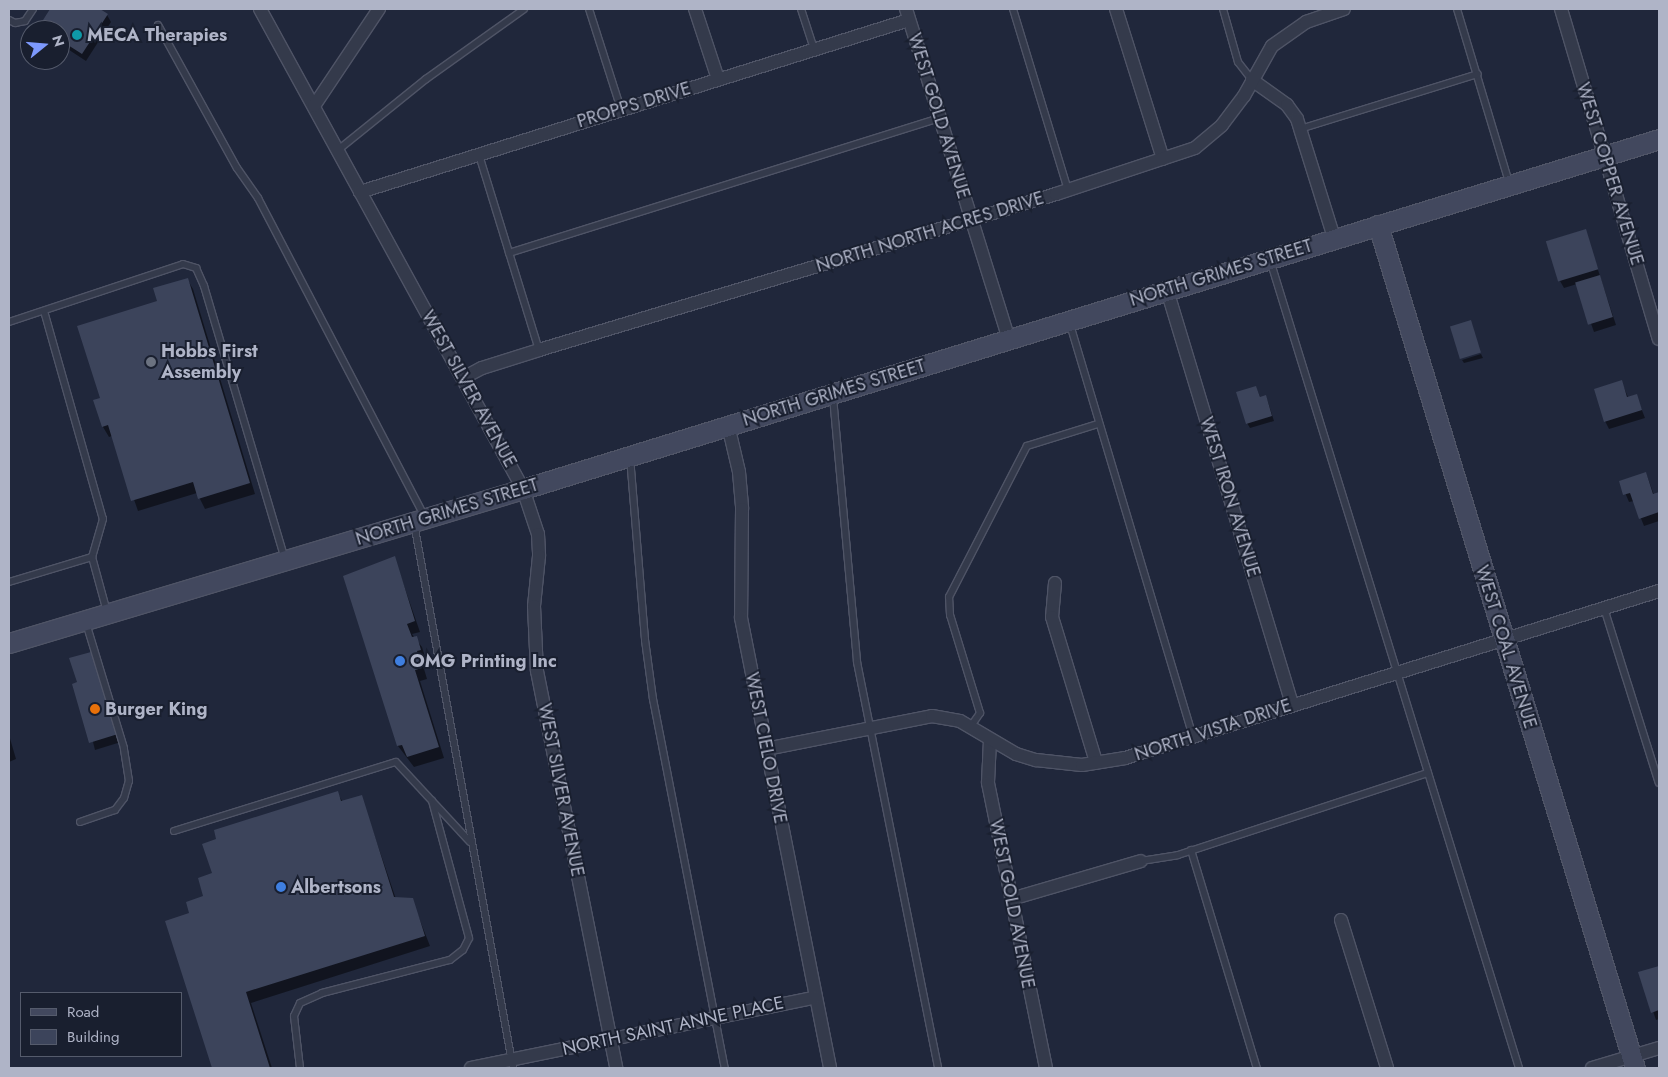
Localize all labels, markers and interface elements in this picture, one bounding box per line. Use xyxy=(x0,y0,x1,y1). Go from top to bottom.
north arrow xyxy=(20,20,70,70)
place label: MECA Therapies xyxy=(87,24,227,46)
marker: MECA Therapies xyxy=(71,29,83,41)
street label: WEST GOLD AVENUE xyxy=(903,30,975,202)
text: N xyxy=(47,33,70,49)
street label: PROPPS DRIVE xyxy=(575,77,693,133)
street label: WEST COPPER AVENUE xyxy=(1572,80,1648,268)
street label: NORTH NORTH ACRES DRIVE xyxy=(813,187,1047,277)
street label: NORTH GRIMES STREET xyxy=(1127,235,1315,311)
street label: WEST SILVER AVENUE xyxy=(417,307,521,471)
place label: Hobbs First Assembly xyxy=(161,341,258,384)
street label: NORTH GRIMES STREET xyxy=(740,355,928,431)
marker: Hobbs First Assembly xyxy=(145,356,157,368)
street label: WEST IRON AVENUE xyxy=(1195,414,1265,580)
street label: NORTH GRIMES STREET xyxy=(353,474,541,550)
street label: WEST COAL AVENUE xyxy=(1471,563,1541,731)
place label: OMG Printing Inc xyxy=(410,650,557,672)
marker: OMG Printing Inc xyxy=(394,655,406,667)
street label: WEST CIELO DRIVE xyxy=(741,671,791,825)
street label: NORTH VISTA DRIVE xyxy=(1132,694,1294,766)
place label: Burger King xyxy=(105,698,207,720)
street label: WEST SILVER AVENUE xyxy=(534,701,588,879)
marker: Burger King xyxy=(89,703,101,715)
street label: WEST GOLD AVENUE xyxy=(985,817,1039,991)
place label: Albertsons xyxy=(291,876,381,898)
marker: Albertsons xyxy=(275,881,287,893)
legend xyxy=(20,992,182,1057)
street label: NORTH SAINT ANNE PLACE xyxy=(560,992,786,1060)
text: Road xyxy=(67,1001,99,1023)
text: Building xyxy=(67,1026,119,1048)

